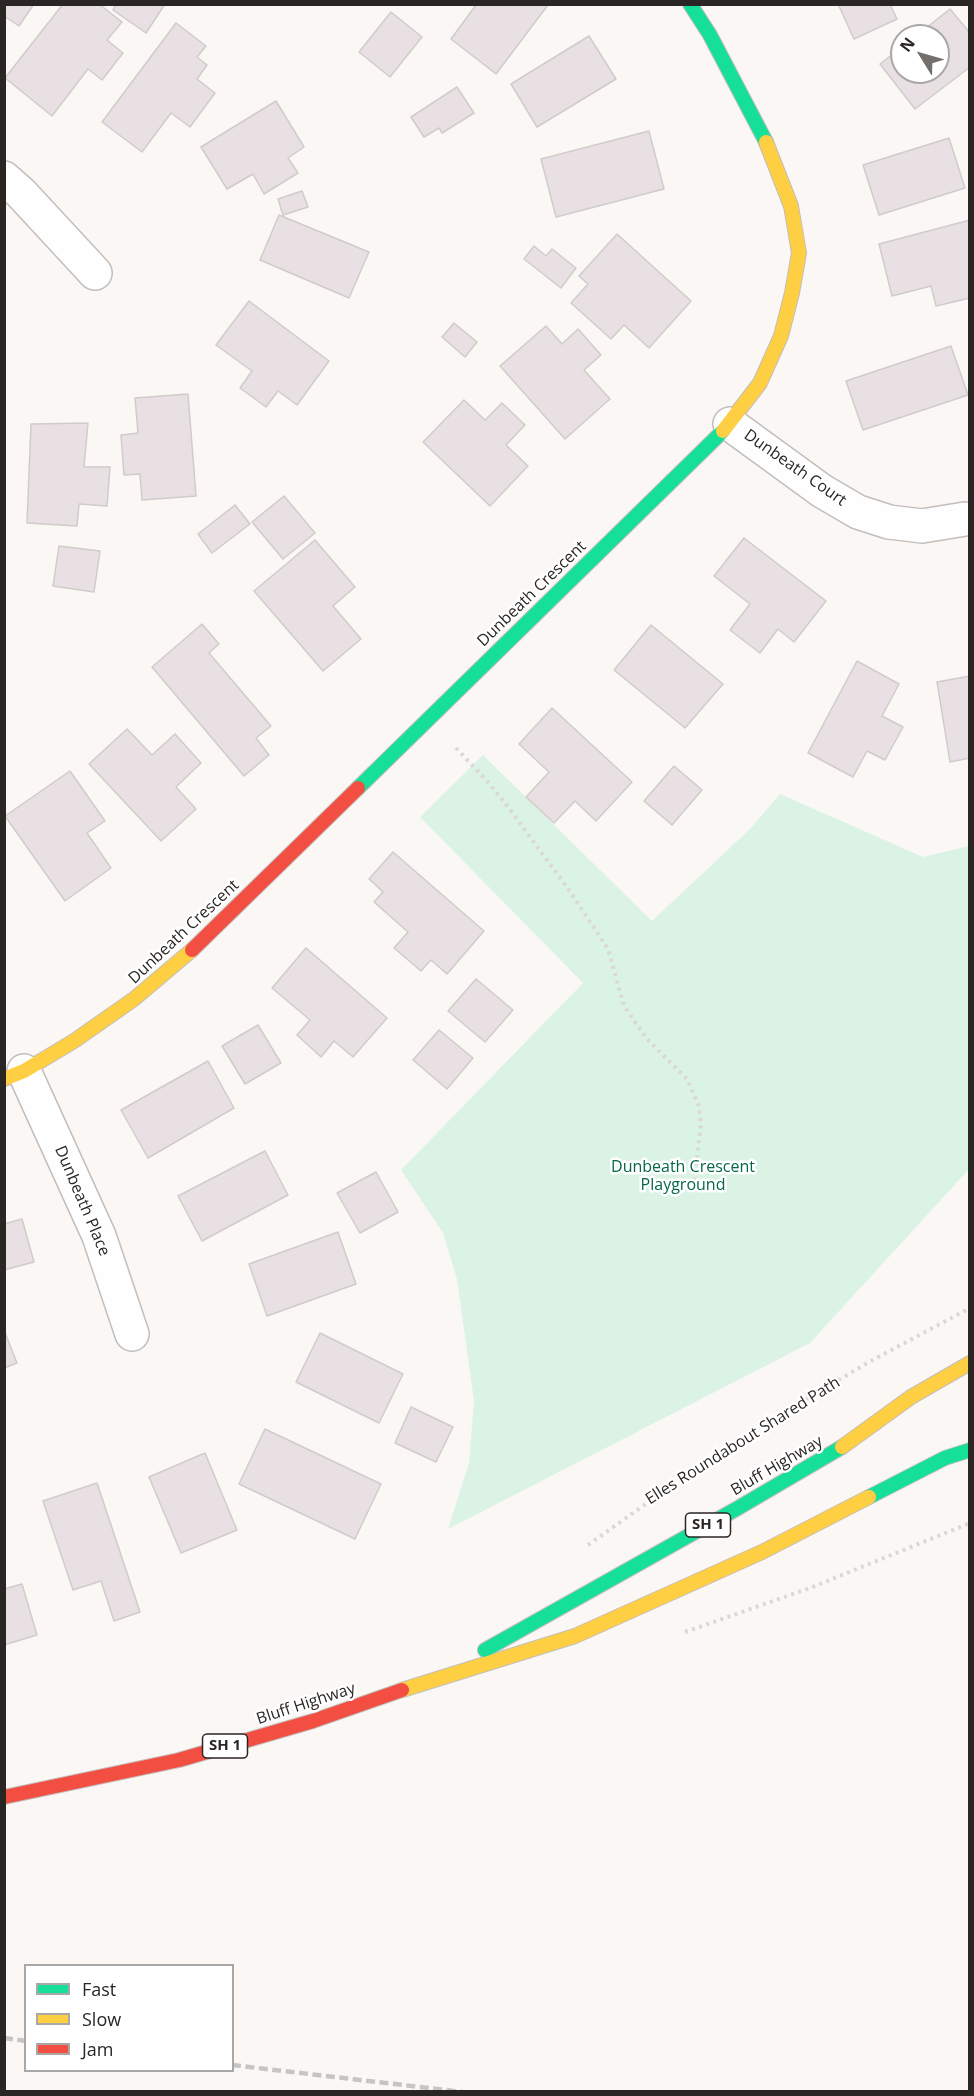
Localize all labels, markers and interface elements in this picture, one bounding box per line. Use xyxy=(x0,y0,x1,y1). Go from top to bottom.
north arrow xyxy=(890,24,950,84)
text: N xyxy=(895,33,920,56)
street label: Dunbeath Court xyxy=(740,426,850,510)
street label: Dunbeath Crescent xyxy=(474,537,590,651)
street label: Dunbeath Crescent xyxy=(125,876,243,988)
street label: Dunbeath Place xyxy=(50,1143,114,1259)
park label: Dunbeath Crescent Playground xyxy=(611,1157,755,1195)
street label: Elles Roundabout Shared Path xyxy=(642,1373,844,1509)
street label: Bluff Highway xyxy=(728,1432,826,1500)
road number: SH 1 xyxy=(686,1513,730,1537)
street label: Bluff Highway xyxy=(254,1679,358,1729)
road number: SH 1 xyxy=(202,1734,248,1758)
legend xyxy=(24,1964,234,2072)
text: Fast xyxy=(82,1977,116,2001)
text: Slow xyxy=(82,2007,121,2031)
text: Jam xyxy=(82,2037,114,2061)

